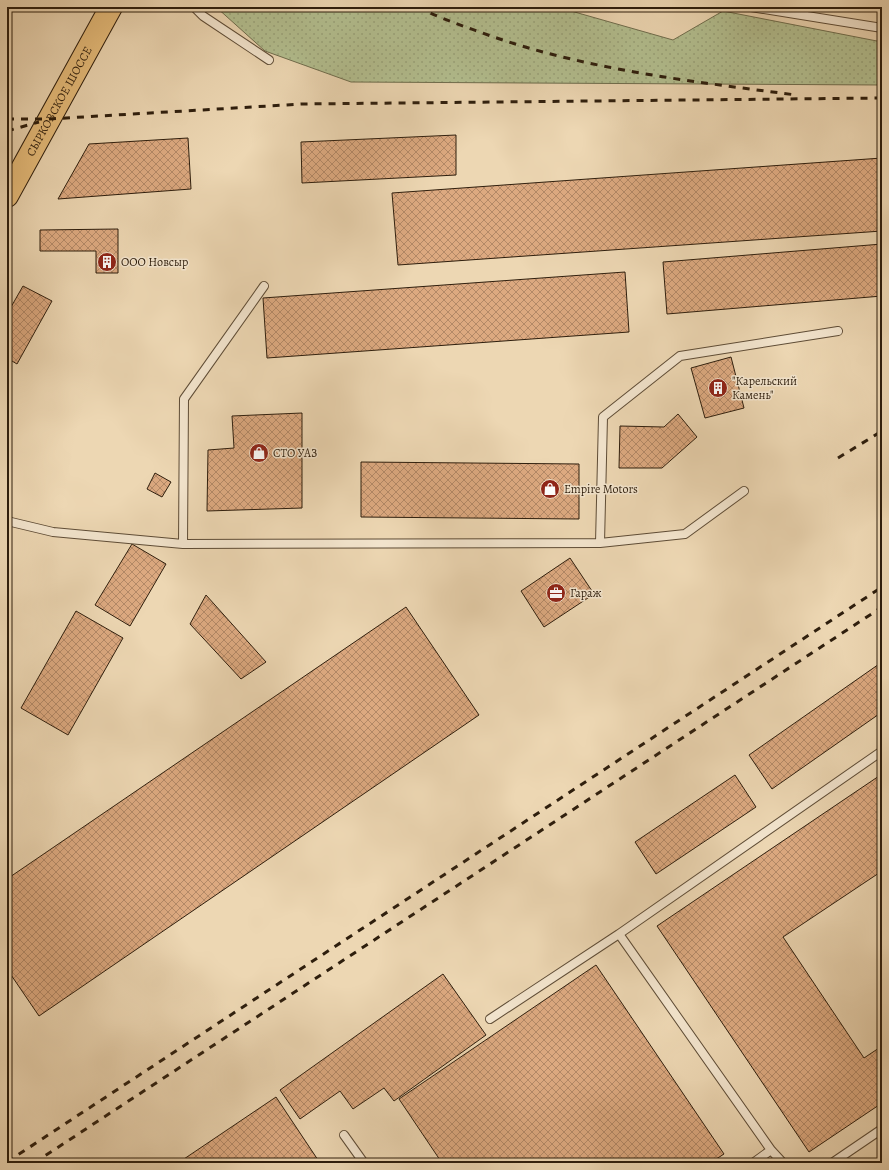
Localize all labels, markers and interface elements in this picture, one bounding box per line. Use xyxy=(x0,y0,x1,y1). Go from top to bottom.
street label: СЫРКОВСКОЕ ШОССЕ xyxy=(22,44,96,159)
building icon: ООО Новсыр xyxy=(96,251,118,273)
place label: ООО Новсыр xyxy=(121,254,188,270)
place label: "Карельский Камень" xyxy=(732,373,797,403)
building icon: "Карельский Камень" xyxy=(707,377,729,399)
shop icon: СТО УАЗ xyxy=(248,442,270,464)
place label: СТО УАЗ xyxy=(273,445,317,461)
shop icon: Empire Motors xyxy=(539,478,561,500)
place label: Empire Motors xyxy=(564,481,638,497)
office icon: Гараж xyxy=(545,582,567,604)
place label: Гараж xyxy=(570,585,602,601)

